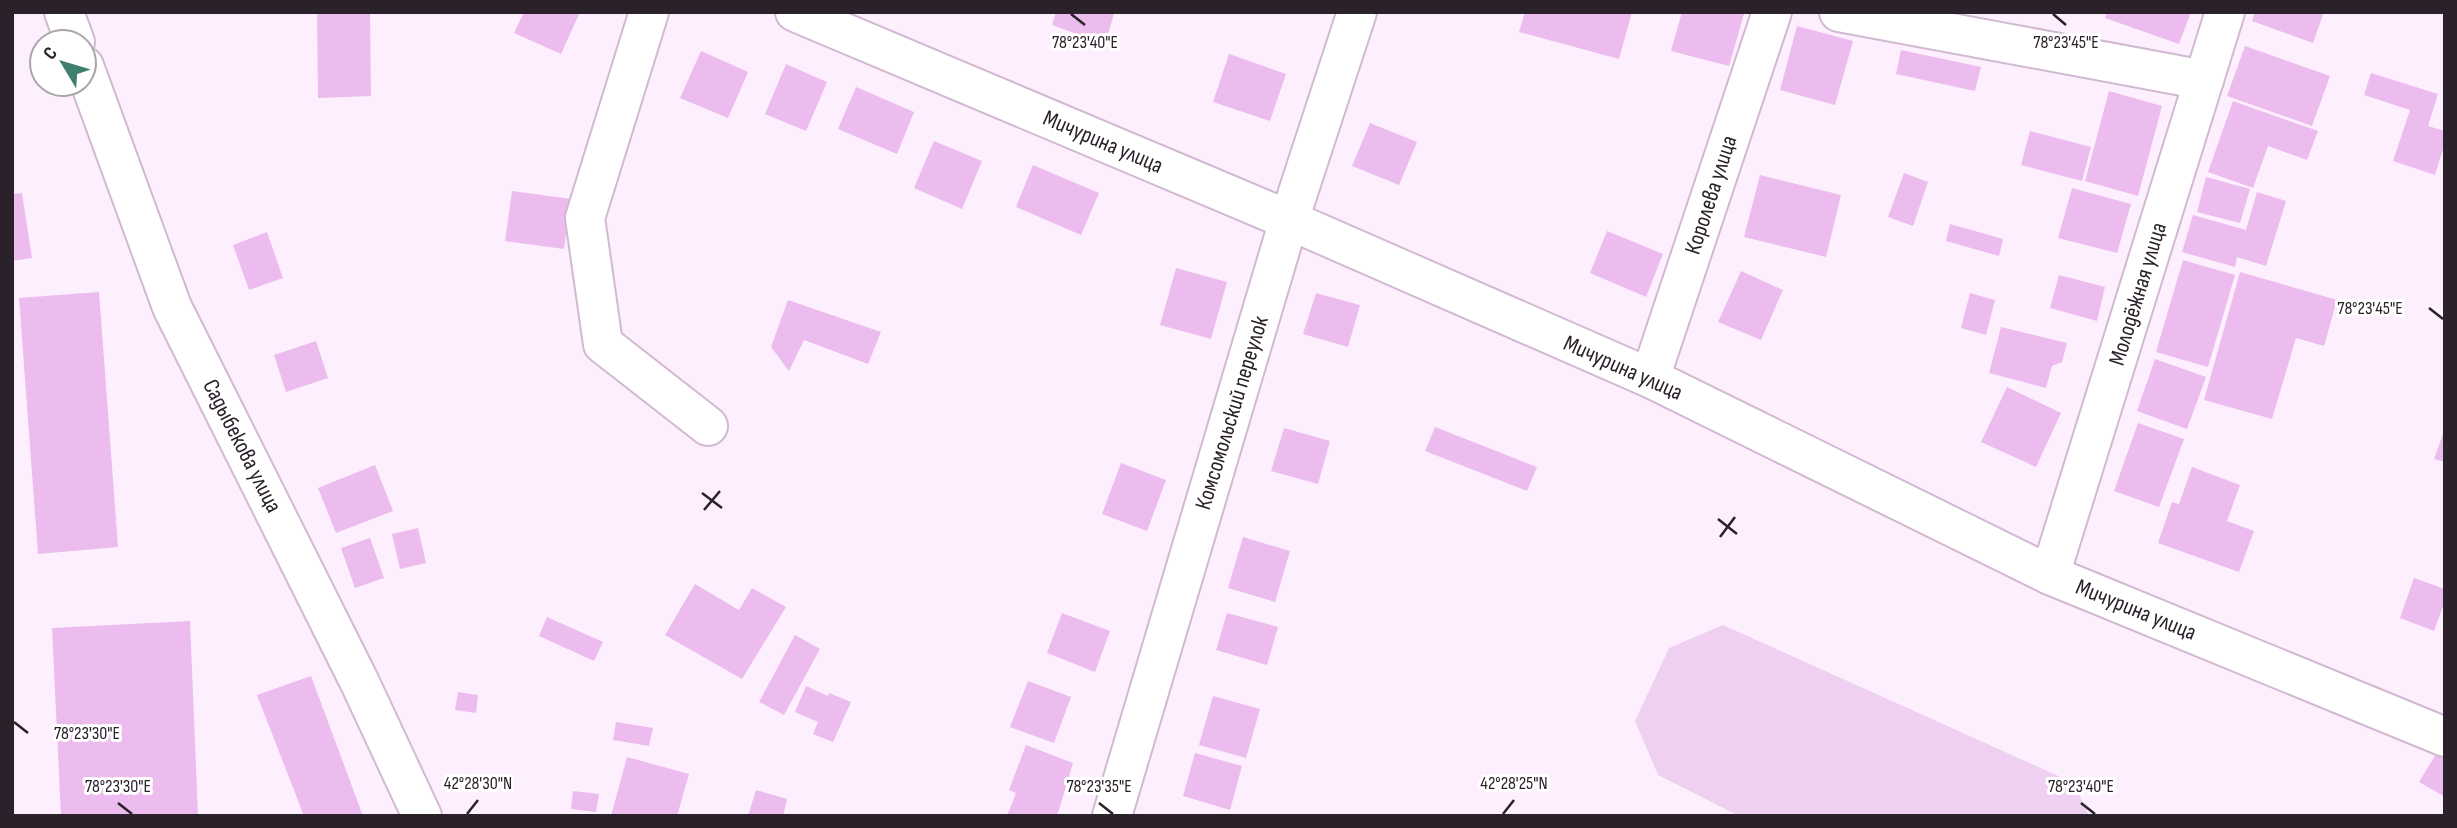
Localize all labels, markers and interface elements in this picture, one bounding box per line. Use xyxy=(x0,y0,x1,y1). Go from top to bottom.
north arrow xyxy=(28,28,98,98)
text: 78°23'40"E xyxy=(1052,32,1118,53)
text: 78°23'45"E xyxy=(2033,32,2099,53)
text: С xyxy=(39,42,63,64)
street label: Мичурина улица xyxy=(1039,104,1167,180)
street label: Королева улица xyxy=(1679,132,1743,258)
street label: Молодёжная улица xyxy=(2103,219,2173,369)
text: 78°23'45"E xyxy=(2337,298,2403,319)
street label: Комсомольский переулок xyxy=(1189,313,1275,513)
street label: Мичурина улица xyxy=(1559,329,1687,407)
street label: Садыбекова улица xyxy=(196,375,288,517)
street label: Мичурина улица xyxy=(2072,573,2200,647)
text: 78°23'30"E xyxy=(54,723,120,744)
text: 42°28'30"N xyxy=(444,773,512,794)
text: 42°28'25"N xyxy=(1480,773,1548,794)
text: 78°23'30"E xyxy=(85,776,151,797)
text: 78°23'35"E xyxy=(1066,776,1132,797)
text: 78°23'40"E xyxy=(2048,776,2114,797)

